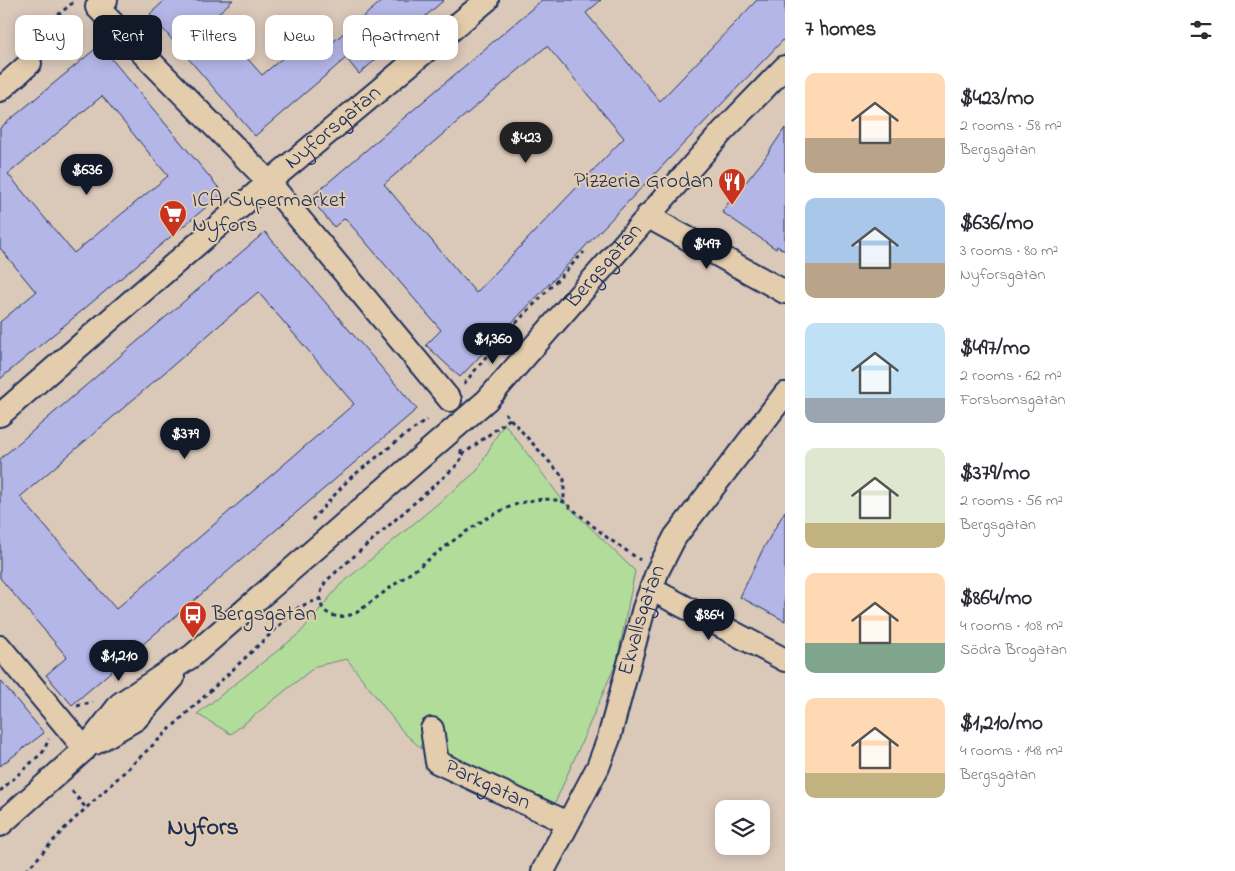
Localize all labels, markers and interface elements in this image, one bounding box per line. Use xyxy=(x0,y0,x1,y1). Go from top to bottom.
chip: Buy xyxy=(15,15,83,60)
chip: Rent xyxy=(93,15,162,60)
chip: Filters xyxy=(172,15,255,60)
chip: New xyxy=(265,15,333,60)
chip: Apartment xyxy=(343,15,458,60)
text: 7 homes xyxy=(805,15,876,45)
icon: filters xyxy=(1187,16,1215,44)
street label: Nyforsgatan xyxy=(278,78,389,178)
text: $423/mo xyxy=(960,84,1034,114)
icon: home xyxy=(845,93,905,153)
text: 2 rooms · 58 m² xyxy=(960,114,1062,138)
pin: $423 xyxy=(496,121,556,164)
text: $423 xyxy=(511,126,541,150)
text: Bergsgatan xyxy=(960,138,1036,162)
pin: $636 xyxy=(57,154,117,196)
text: $636 xyxy=(72,158,102,182)
place label: Pizzeria Grodan xyxy=(574,166,713,198)
restaurant icon: Pizzeria Grodan xyxy=(717,167,747,206)
place label: ICA Supermarket Nyfors xyxy=(192,185,347,243)
supermarket icon: ICA Supermarket Nyfors xyxy=(158,199,188,238)
text: $636/mo xyxy=(960,209,1034,239)
street label: Bergsgatan xyxy=(557,216,651,317)
icon: home xyxy=(845,218,905,278)
pin: $497 xyxy=(677,228,737,270)
text: $497 xyxy=(693,232,721,256)
text: 3 rooms · 80 m² xyxy=(960,239,1058,263)
text: Nyforsgatan xyxy=(960,263,1045,287)
pin: $1,360 xyxy=(452,322,534,365)
text: $1,360 xyxy=(474,327,512,351)
text: $497/mo xyxy=(960,334,1030,364)
icon: home xyxy=(845,343,905,403)
text: 2 rooms · 62 m² xyxy=(960,364,1062,388)
text: Forsbomsgatan xyxy=(960,388,1065,412)
pin: $379 xyxy=(155,418,215,460)
text: $379 xyxy=(171,422,199,446)
text: $379/mo xyxy=(960,459,1030,489)
icon: home xyxy=(845,468,905,528)
text: 2 rooms · 56 m² xyxy=(960,489,1063,513)
text: Bergsgatan xyxy=(960,513,1036,537)
street label: Ekvallsgatan xyxy=(611,561,674,679)
text: $864/mo xyxy=(960,584,1032,614)
icon: home xyxy=(845,593,905,653)
pin: $864 xyxy=(679,598,739,641)
place label: Bergsgatan xyxy=(211,599,316,632)
bus stop icon: Bergsgatan xyxy=(178,600,208,639)
text: $864 xyxy=(694,603,724,627)
text: 4 rooms · 108 m² xyxy=(960,614,1063,638)
text: Södra Brogatan xyxy=(960,638,1067,662)
pin: $1,210 xyxy=(78,640,160,682)
text: $1,210 xyxy=(100,644,138,668)
text: $1,210/mo xyxy=(960,709,1043,739)
icon: home xyxy=(845,718,905,778)
text: 4 rooms · 148 m² xyxy=(960,739,1063,763)
street label: Parkgatan xyxy=(439,752,536,819)
text: Bergsgatan xyxy=(960,763,1036,787)
map controls xyxy=(715,800,770,855)
button: layers xyxy=(715,800,770,855)
district label: Nyfors xyxy=(167,811,239,847)

